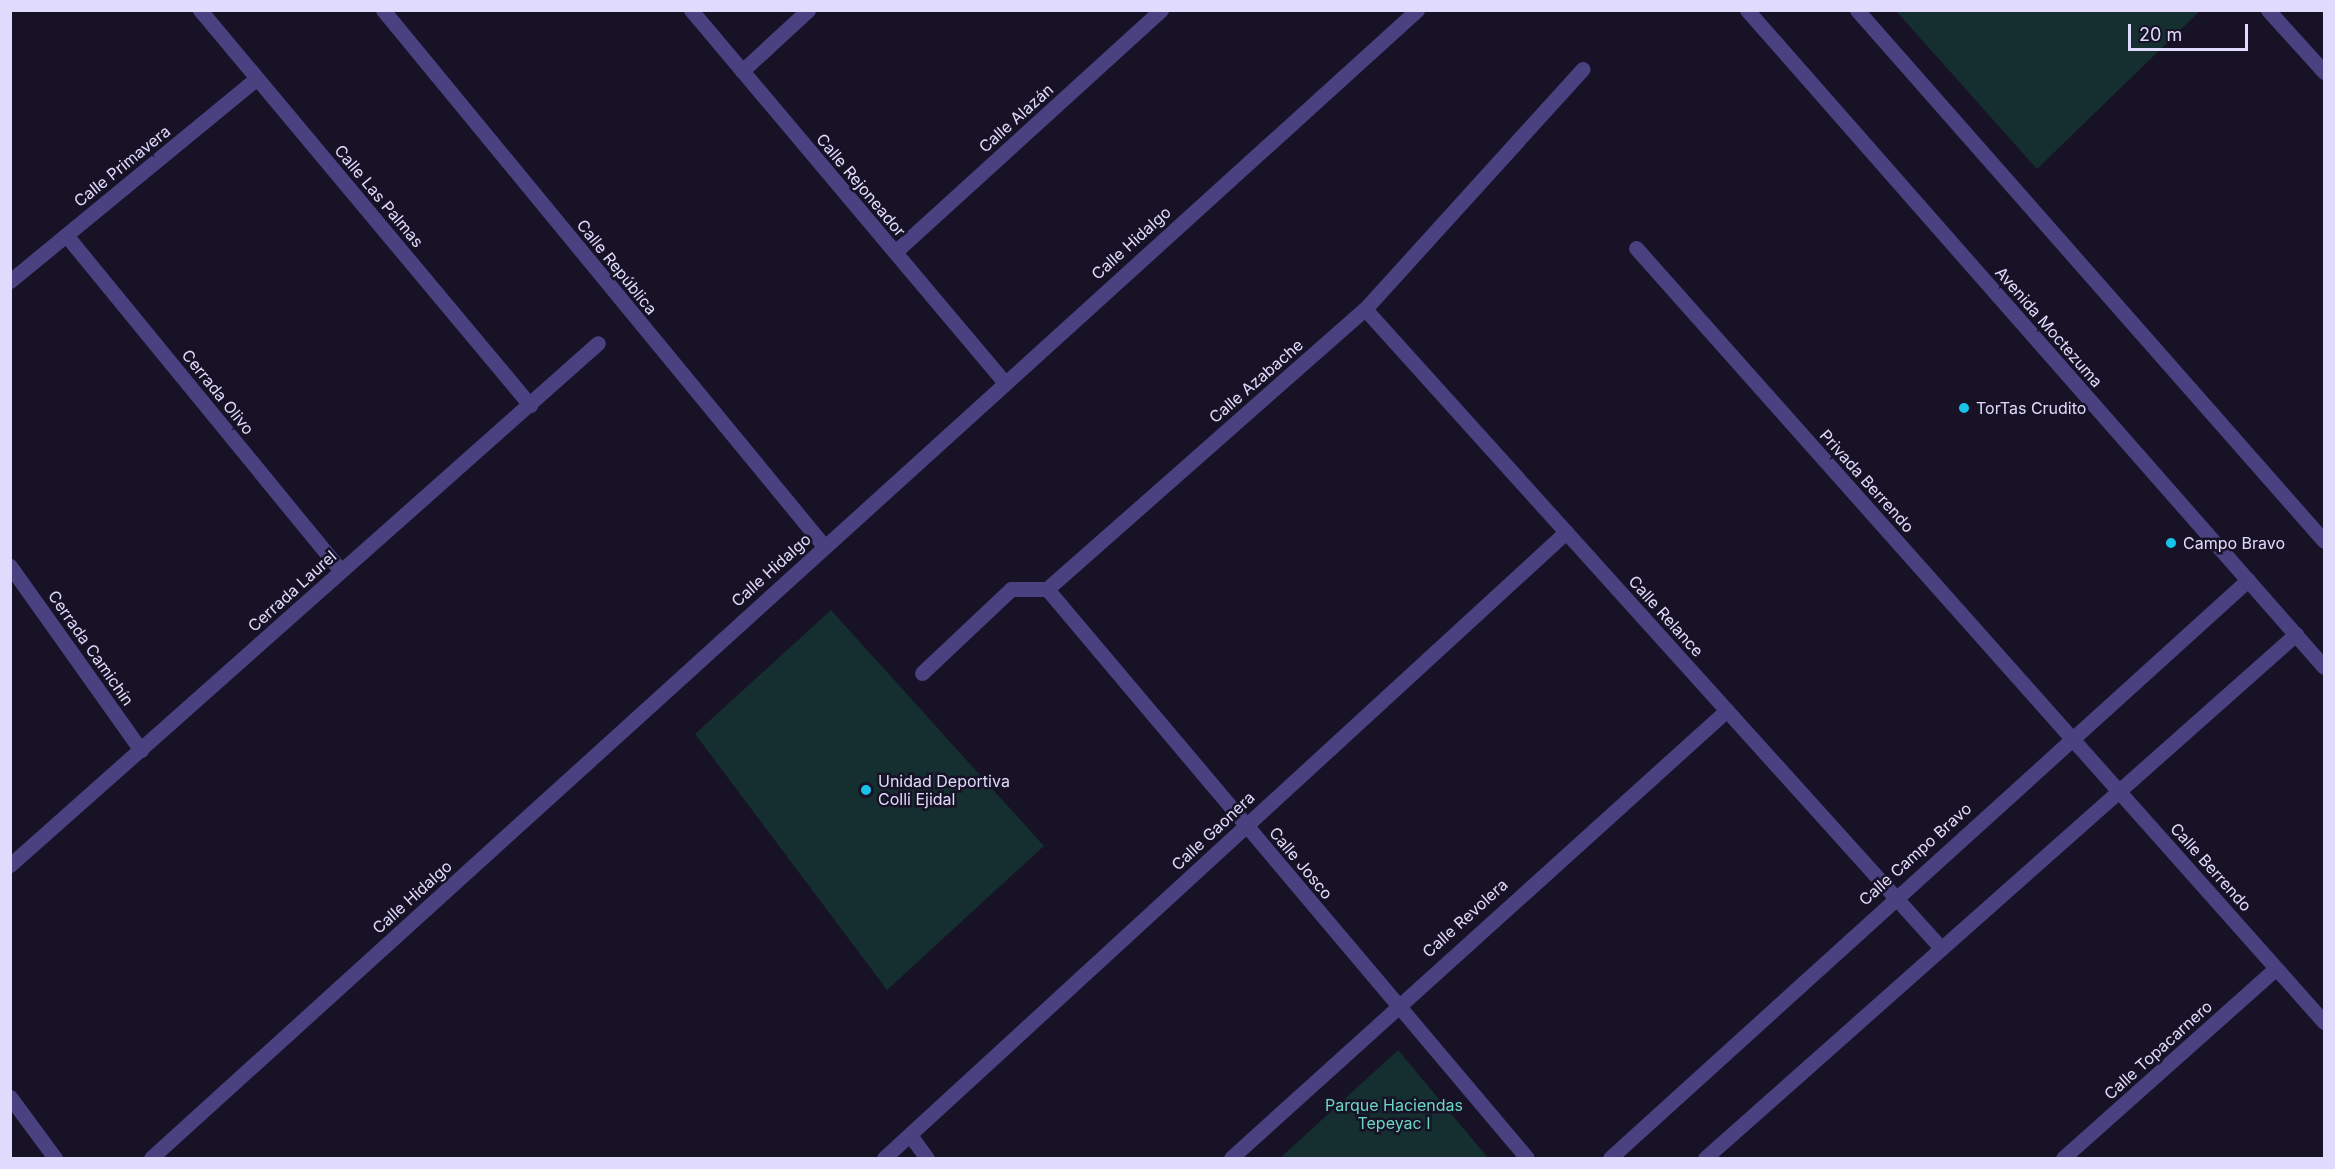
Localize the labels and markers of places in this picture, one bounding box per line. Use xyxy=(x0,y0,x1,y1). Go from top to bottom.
place label: TorTas Crudito xyxy=(1976,398,2086,418)
marker: TorTas Crudito xyxy=(1957,401,1971,415)
place label: Campo Bravo xyxy=(2183,533,2285,553)
marker: Campo Bravo xyxy=(2164,536,2178,550)
place label: Unidad Deportiva Colli Ejidal xyxy=(878,771,1010,809)
marker: Unidad Deportiva Colli Ejidal xyxy=(859,783,873,797)

